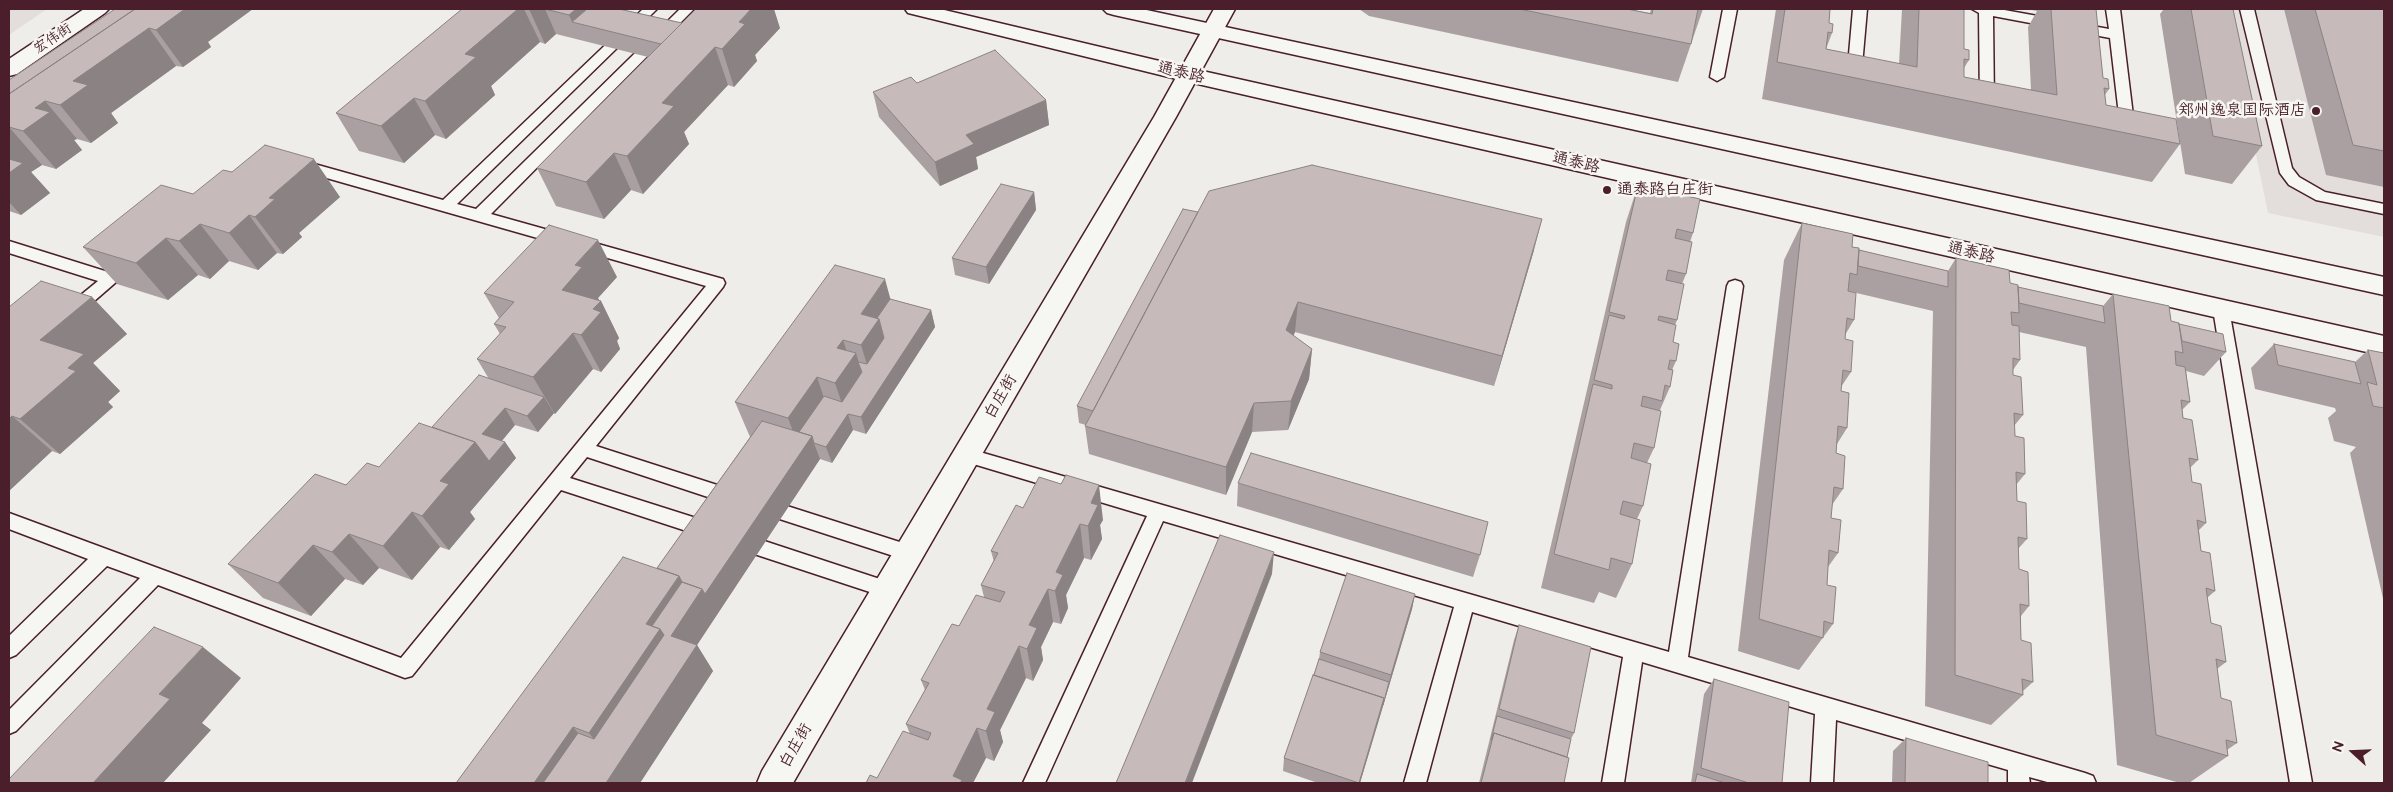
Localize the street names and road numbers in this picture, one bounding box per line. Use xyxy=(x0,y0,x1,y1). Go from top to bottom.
street label: 宏伟街 xyxy=(31,20,75,58)
street label: 通泰路 xyxy=(1155,58,1207,88)
street label: 通泰路 xyxy=(1550,148,1602,178)
street label: 通泰路 xyxy=(1945,238,1997,268)
street label: 白庄街 xyxy=(981,371,1021,423)
street label: 白庄街 xyxy=(776,720,816,772)

